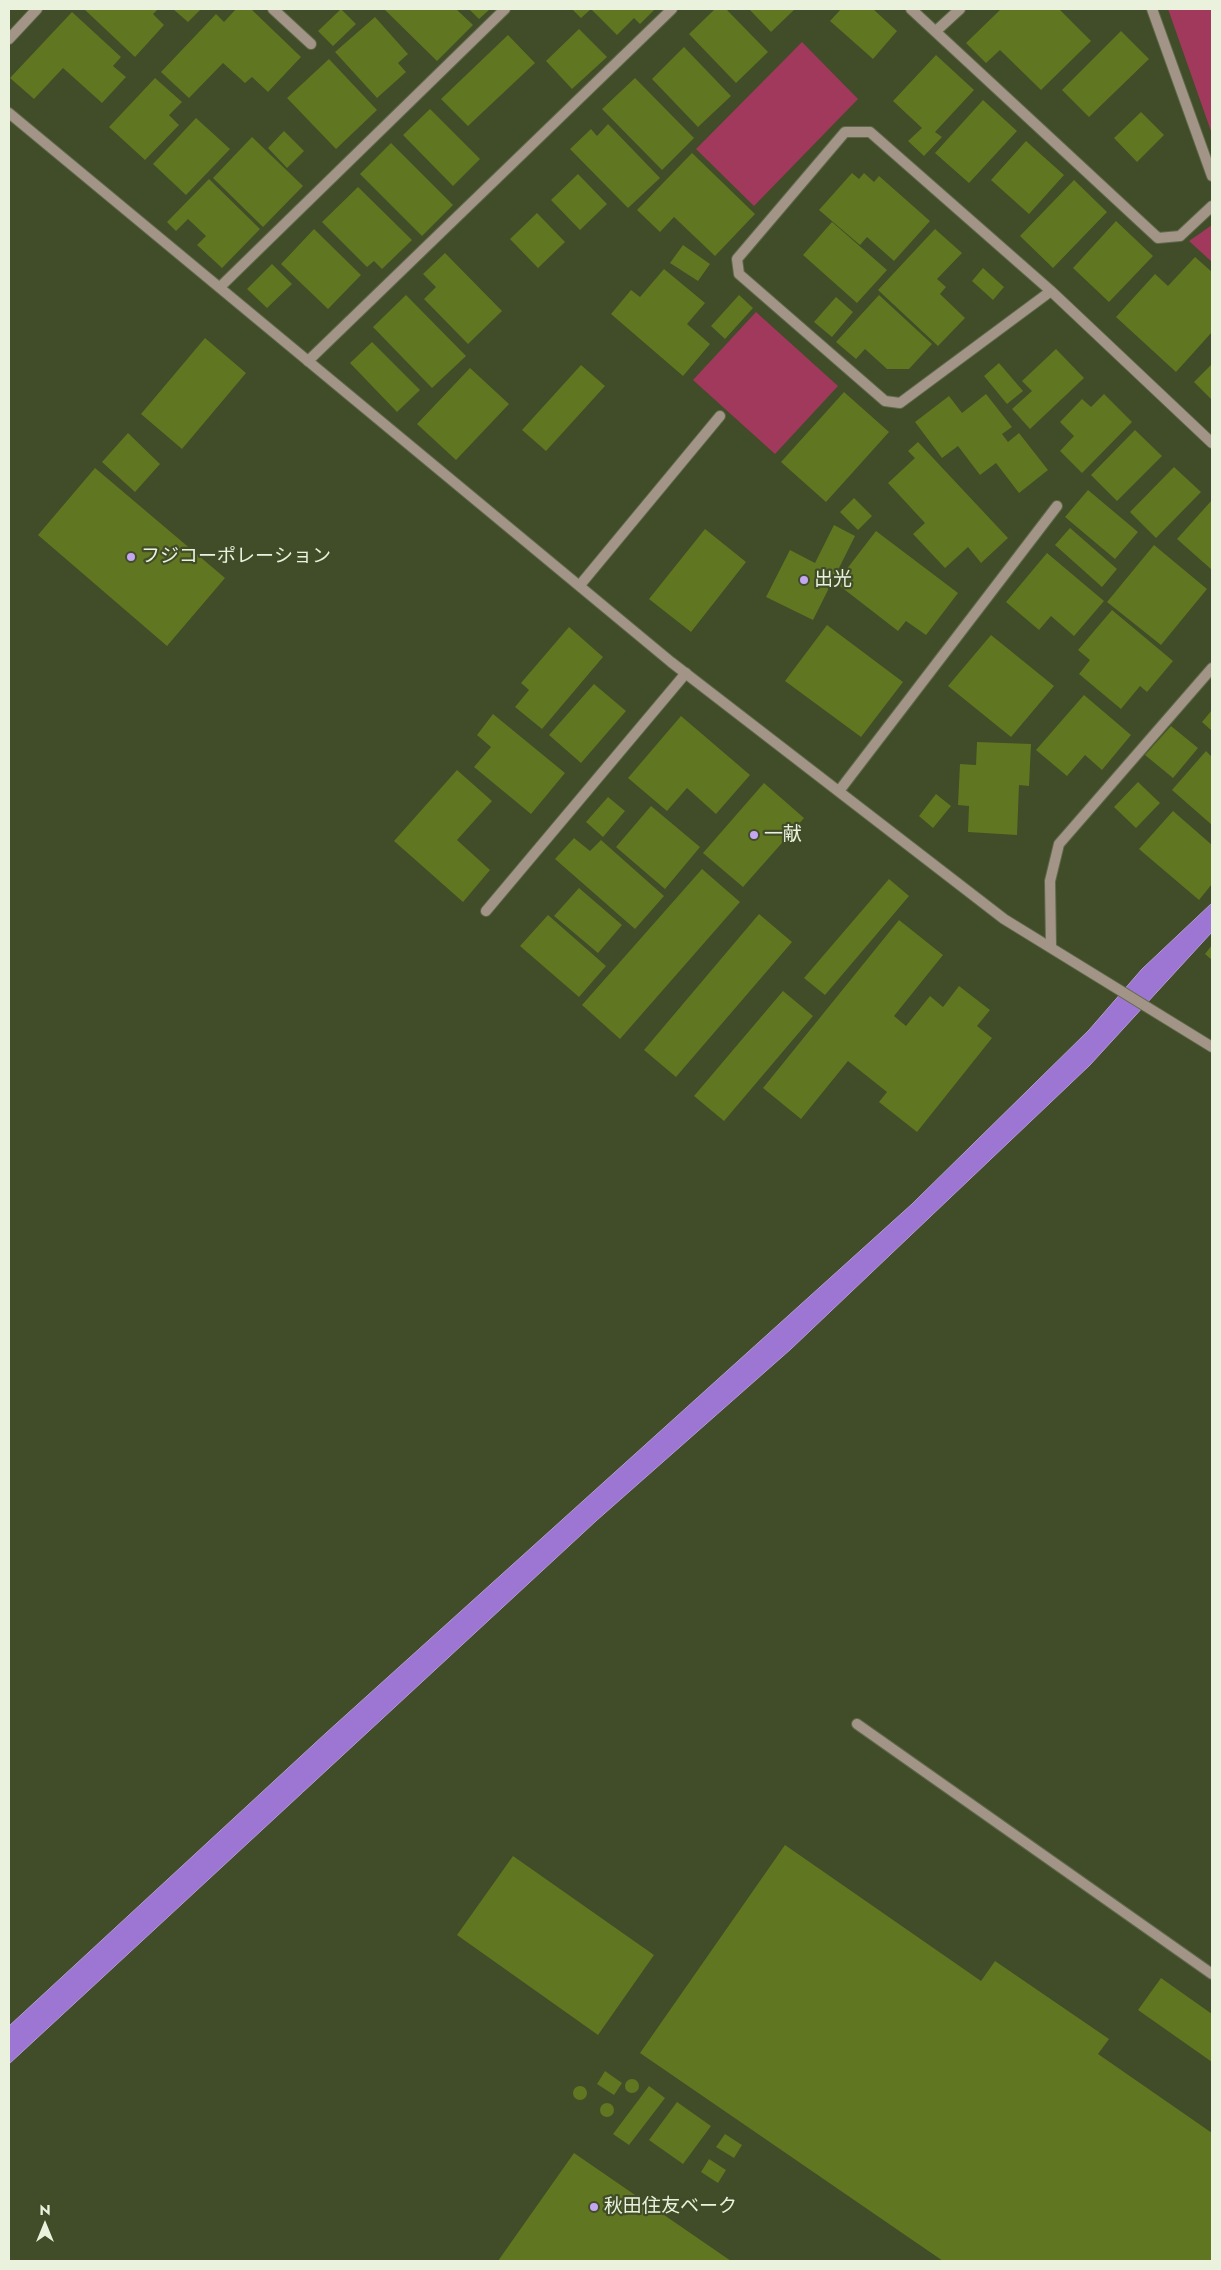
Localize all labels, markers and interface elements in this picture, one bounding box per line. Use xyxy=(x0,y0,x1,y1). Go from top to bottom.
place label: フジコーポレーション xyxy=(141,546,331,568)
marker: フジコーポレーション xyxy=(125,551,137,563)
place label: 出光 xyxy=(814,569,852,591)
marker: 出光 xyxy=(798,574,810,586)
place label: 一献 xyxy=(764,824,802,846)
marker: 一献 xyxy=(748,829,760,841)
place label: 秋田住友ベーク xyxy=(604,2196,737,2218)
north arrow xyxy=(20,2200,70,2250)
text: N xyxy=(39,2200,51,2220)
marker: 秋田住友ベーク xyxy=(588,2201,600,2213)

